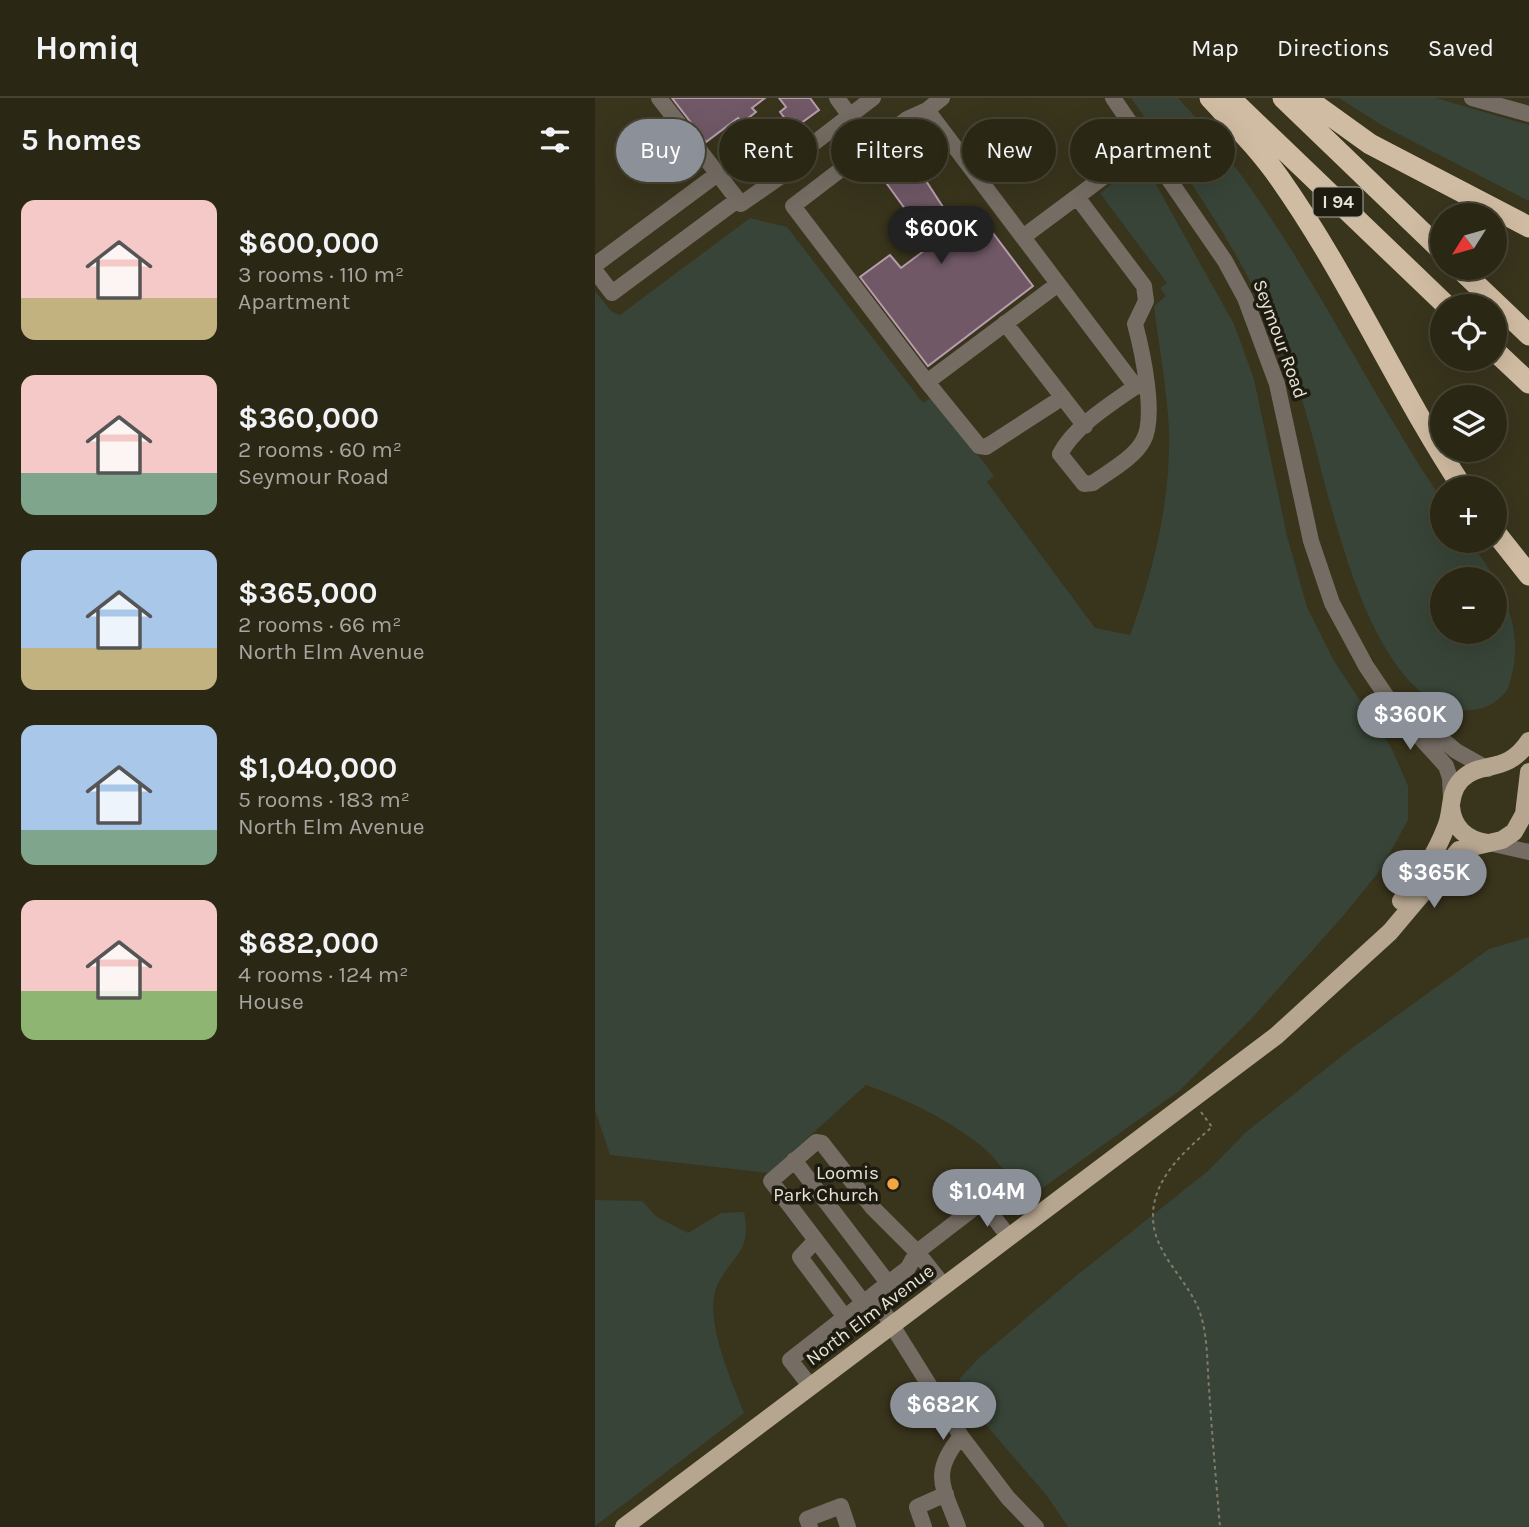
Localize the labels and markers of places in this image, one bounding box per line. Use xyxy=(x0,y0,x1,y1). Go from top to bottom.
pin: $600K xyxy=(892,206,990,266)
pin: $360K xyxy=(1361,692,1459,752)
pin: $365K xyxy=(1385,850,1483,910)
place label: Loomis Park Church xyxy=(773,1162,879,1206)
pin: $1.04M xyxy=(930,1170,1044,1229)
marker: Loomis Park Church xyxy=(885,1176,901,1192)
pin: $682K xyxy=(894,1382,992,1442)

